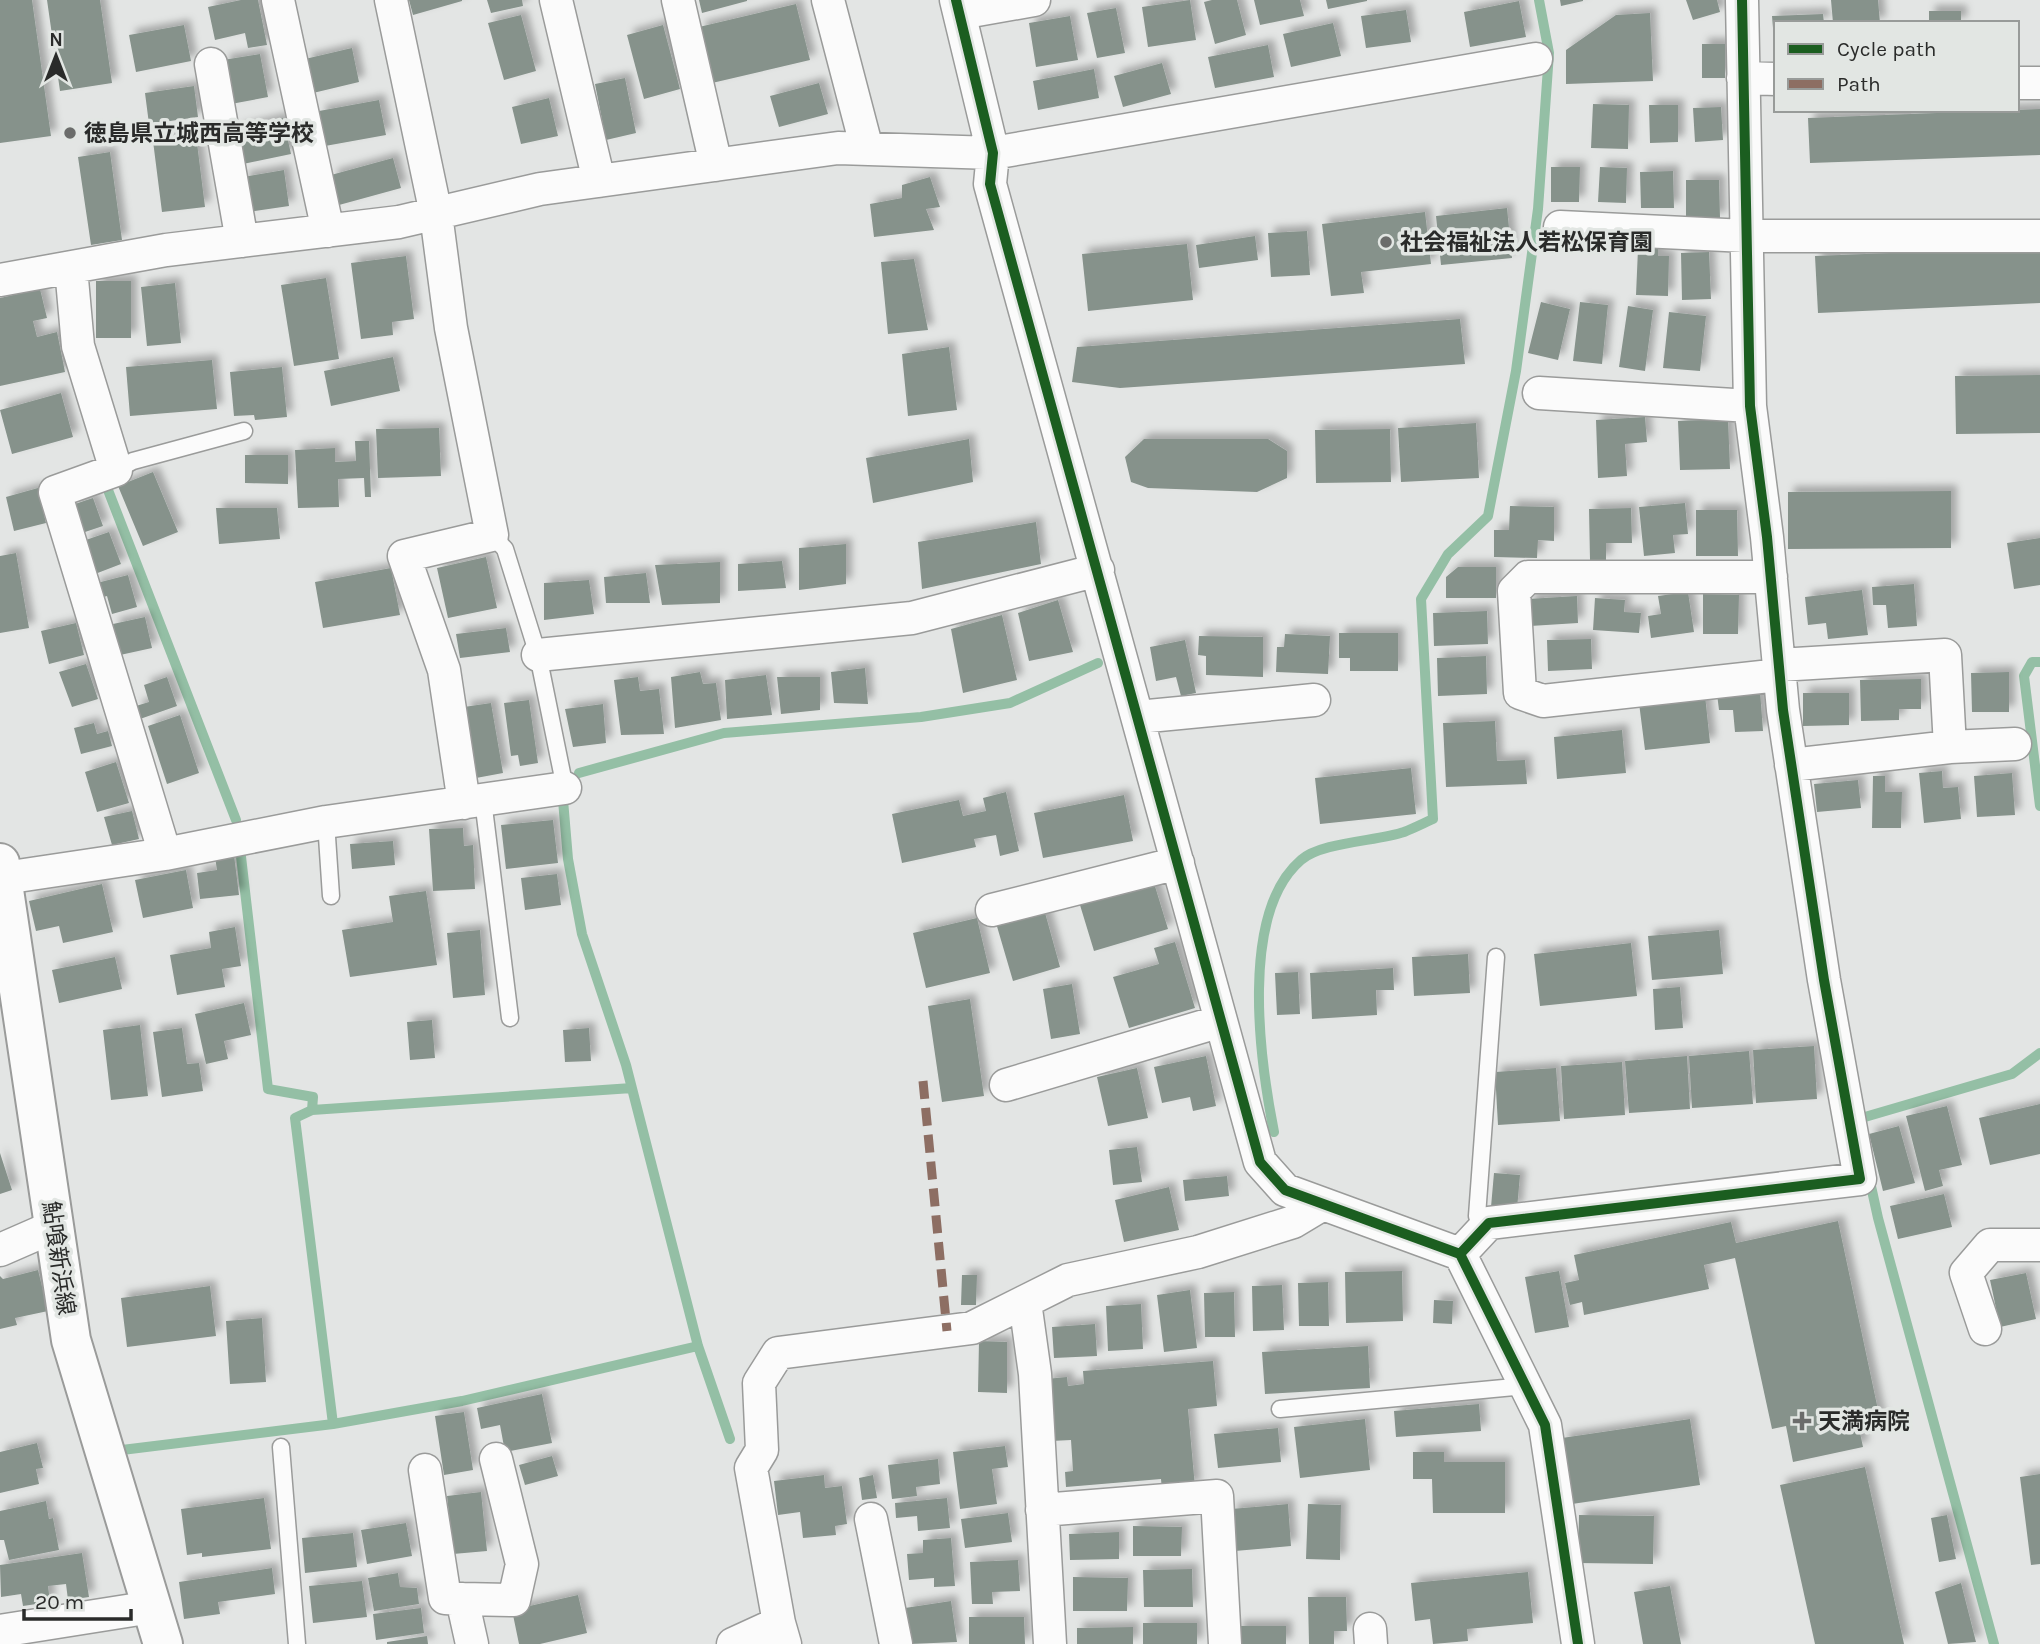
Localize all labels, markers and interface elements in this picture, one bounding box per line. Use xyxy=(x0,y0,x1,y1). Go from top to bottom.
north arrow xyxy=(21,21,91,91)
legend xyxy=(1774,21,2019,112)
text: N xyxy=(49,29,63,51)
text: Cycle path xyxy=(1837,37,1937,61)
text: Path xyxy=(1837,72,1881,96)
place label: 徳島県立城西高等学校 xyxy=(84,120,314,147)
marker: 徳島県立城西高等学校 xyxy=(62,125,78,141)
place label: 社会福祉法人若松保育園 xyxy=(1400,229,1653,256)
marker: 社会福祉法人若松保育園 xyxy=(1378,234,1394,250)
street label: 鮎喰新浜線 xyxy=(37,1199,80,1317)
place label: 天満病院 xyxy=(1818,1408,1910,1435)
marker: 天満病院 xyxy=(1792,1411,1812,1431)
scale bar xyxy=(24,1578,131,1622)
text: 20 m xyxy=(35,1590,84,1614)

